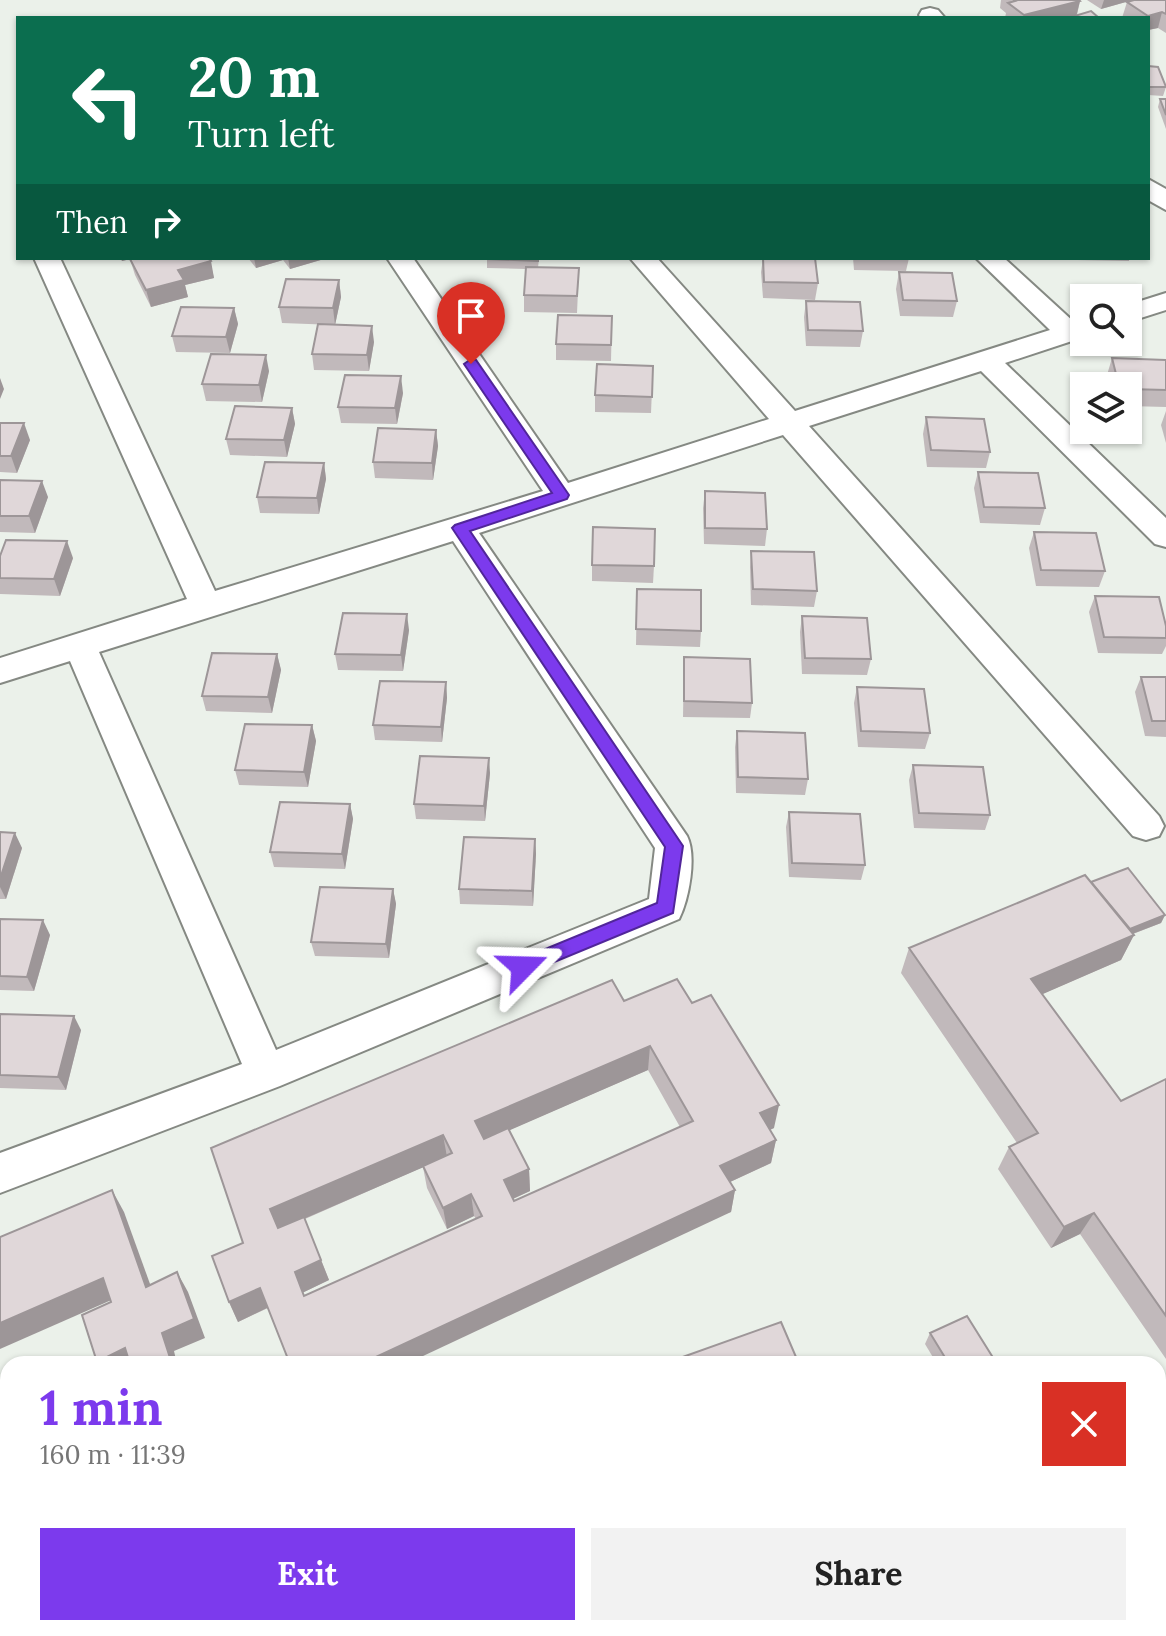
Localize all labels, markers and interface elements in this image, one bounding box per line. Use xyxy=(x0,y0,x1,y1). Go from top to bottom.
text: 20 m xyxy=(188,41,320,112)
icon: left xyxy=(56,48,160,152)
text: Turn left xyxy=(188,111,335,157)
icon: right xyxy=(144,200,188,244)
text: Then xyxy=(56,203,128,241)
pin xyxy=(437,282,505,364)
map controls xyxy=(1070,284,1142,444)
button: search xyxy=(1070,284,1142,356)
icon: arrive xyxy=(449,294,493,338)
button: layers xyxy=(1070,372,1142,444)
position arrow xyxy=(481,925,565,1009)
text: 1 min xyxy=(40,1377,163,1438)
button: close xyxy=(1042,1382,1126,1466)
text: 160 m · 11:39 xyxy=(40,1438,186,1471)
button: Exit xyxy=(40,1528,575,1620)
button: Share xyxy=(591,1528,1126,1620)

